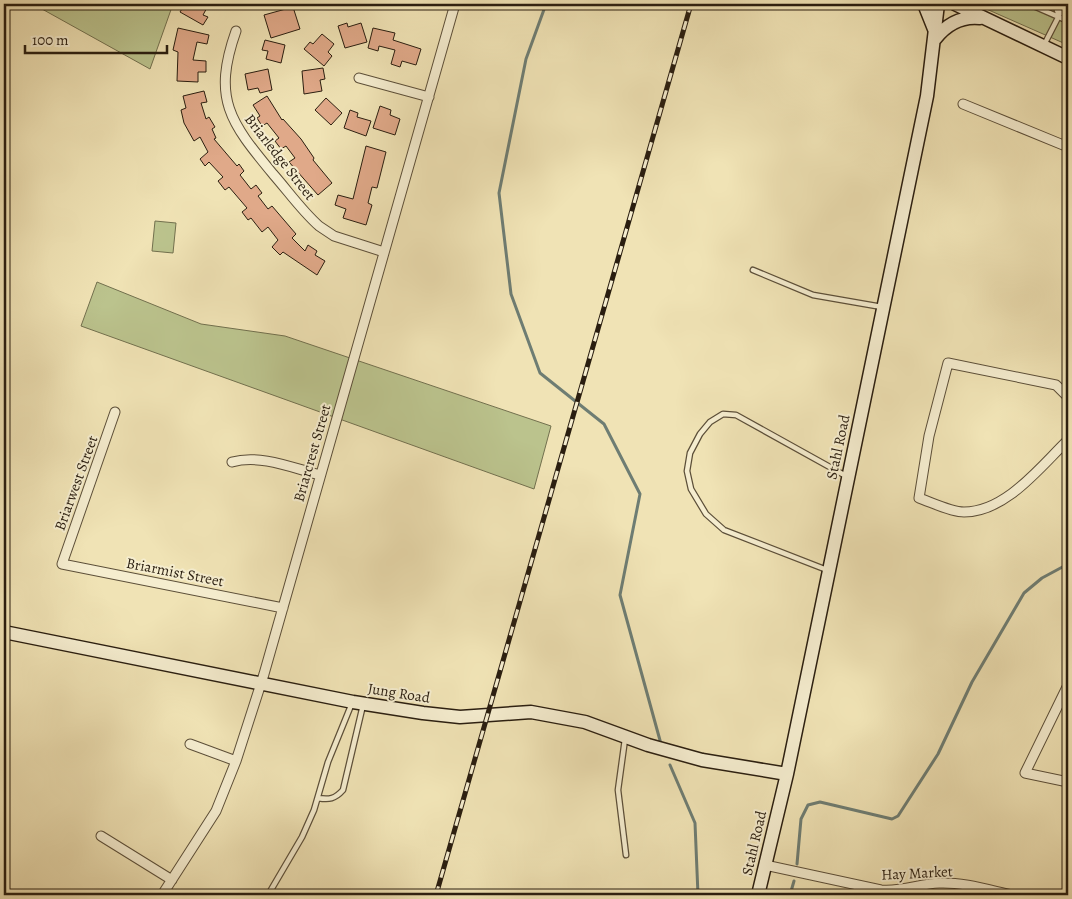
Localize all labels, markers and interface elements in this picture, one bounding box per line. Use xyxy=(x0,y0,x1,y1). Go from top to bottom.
scale bar xyxy=(25,22,168,54)
text: 100 m xyxy=(32,30,69,50)
street label: Briarledge Street xyxy=(240,110,320,204)
street label: Briarcrest Street xyxy=(288,402,336,504)
street label: Stahl Road xyxy=(821,412,855,481)
street label: Briarwest Street xyxy=(50,433,102,533)
street label: Briarmist Street xyxy=(124,553,226,591)
street label: Jung Road xyxy=(367,678,432,708)
street label: Stahl Road xyxy=(737,808,771,877)
street label: Hay Market xyxy=(881,861,953,885)

